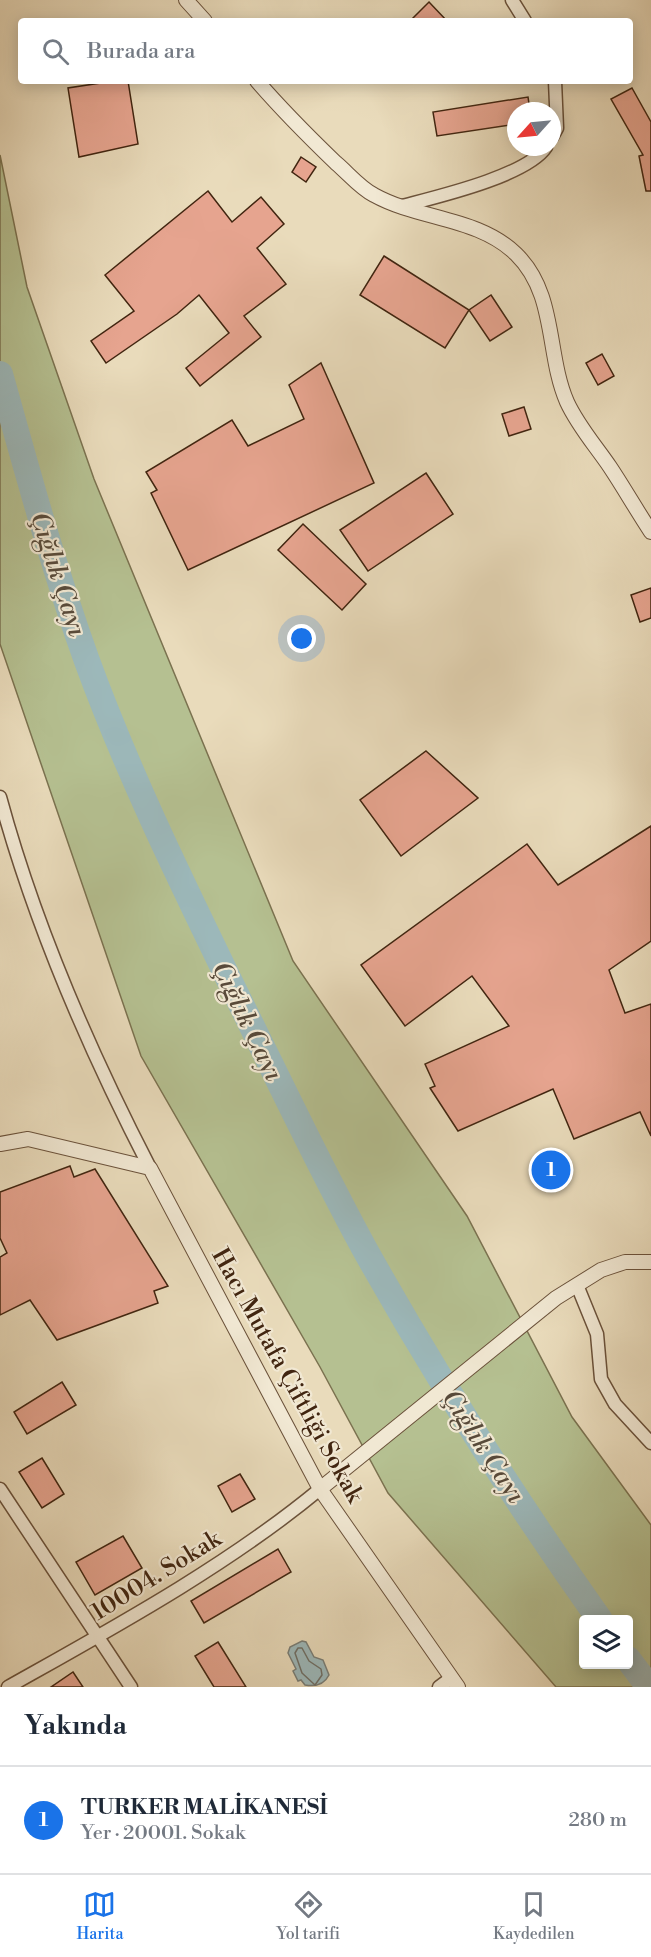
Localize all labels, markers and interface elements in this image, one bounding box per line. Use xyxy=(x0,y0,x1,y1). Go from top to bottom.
search box xyxy=(18,18,633,84)
icon: search xyxy=(39,35,72,68)
text: Burada ara xyxy=(87,38,195,65)
north arrow xyxy=(507,102,561,156)
water label: Çığlık Çayı xyxy=(23,508,93,641)
your location xyxy=(287,624,316,653)
water label: Çığlık Çayı xyxy=(204,957,290,1087)
pin: 1 xyxy=(532,1148,570,1192)
street label: Hacı Mutafa Çiftliği Sokak xyxy=(205,1243,370,1509)
water label: Çığlık Çayı xyxy=(435,1384,532,1510)
street label: 10004. Sokak xyxy=(86,1523,228,1628)
map controls xyxy=(579,1615,633,1669)
button: layers xyxy=(579,1615,633,1669)
text: Yakında xyxy=(24,1710,127,1742)
text: TURKER MALİKANESİ xyxy=(81,1794,328,1821)
text: 1 xyxy=(39,1808,48,1833)
text: 280 m xyxy=(568,1808,627,1833)
text: Yer · 20001. Sokak xyxy=(81,1821,245,1846)
tab: Harita xyxy=(76,1888,124,1944)
tab: Yol tarifi xyxy=(276,1888,340,1944)
tab: Kaydedilen xyxy=(493,1888,575,1944)

